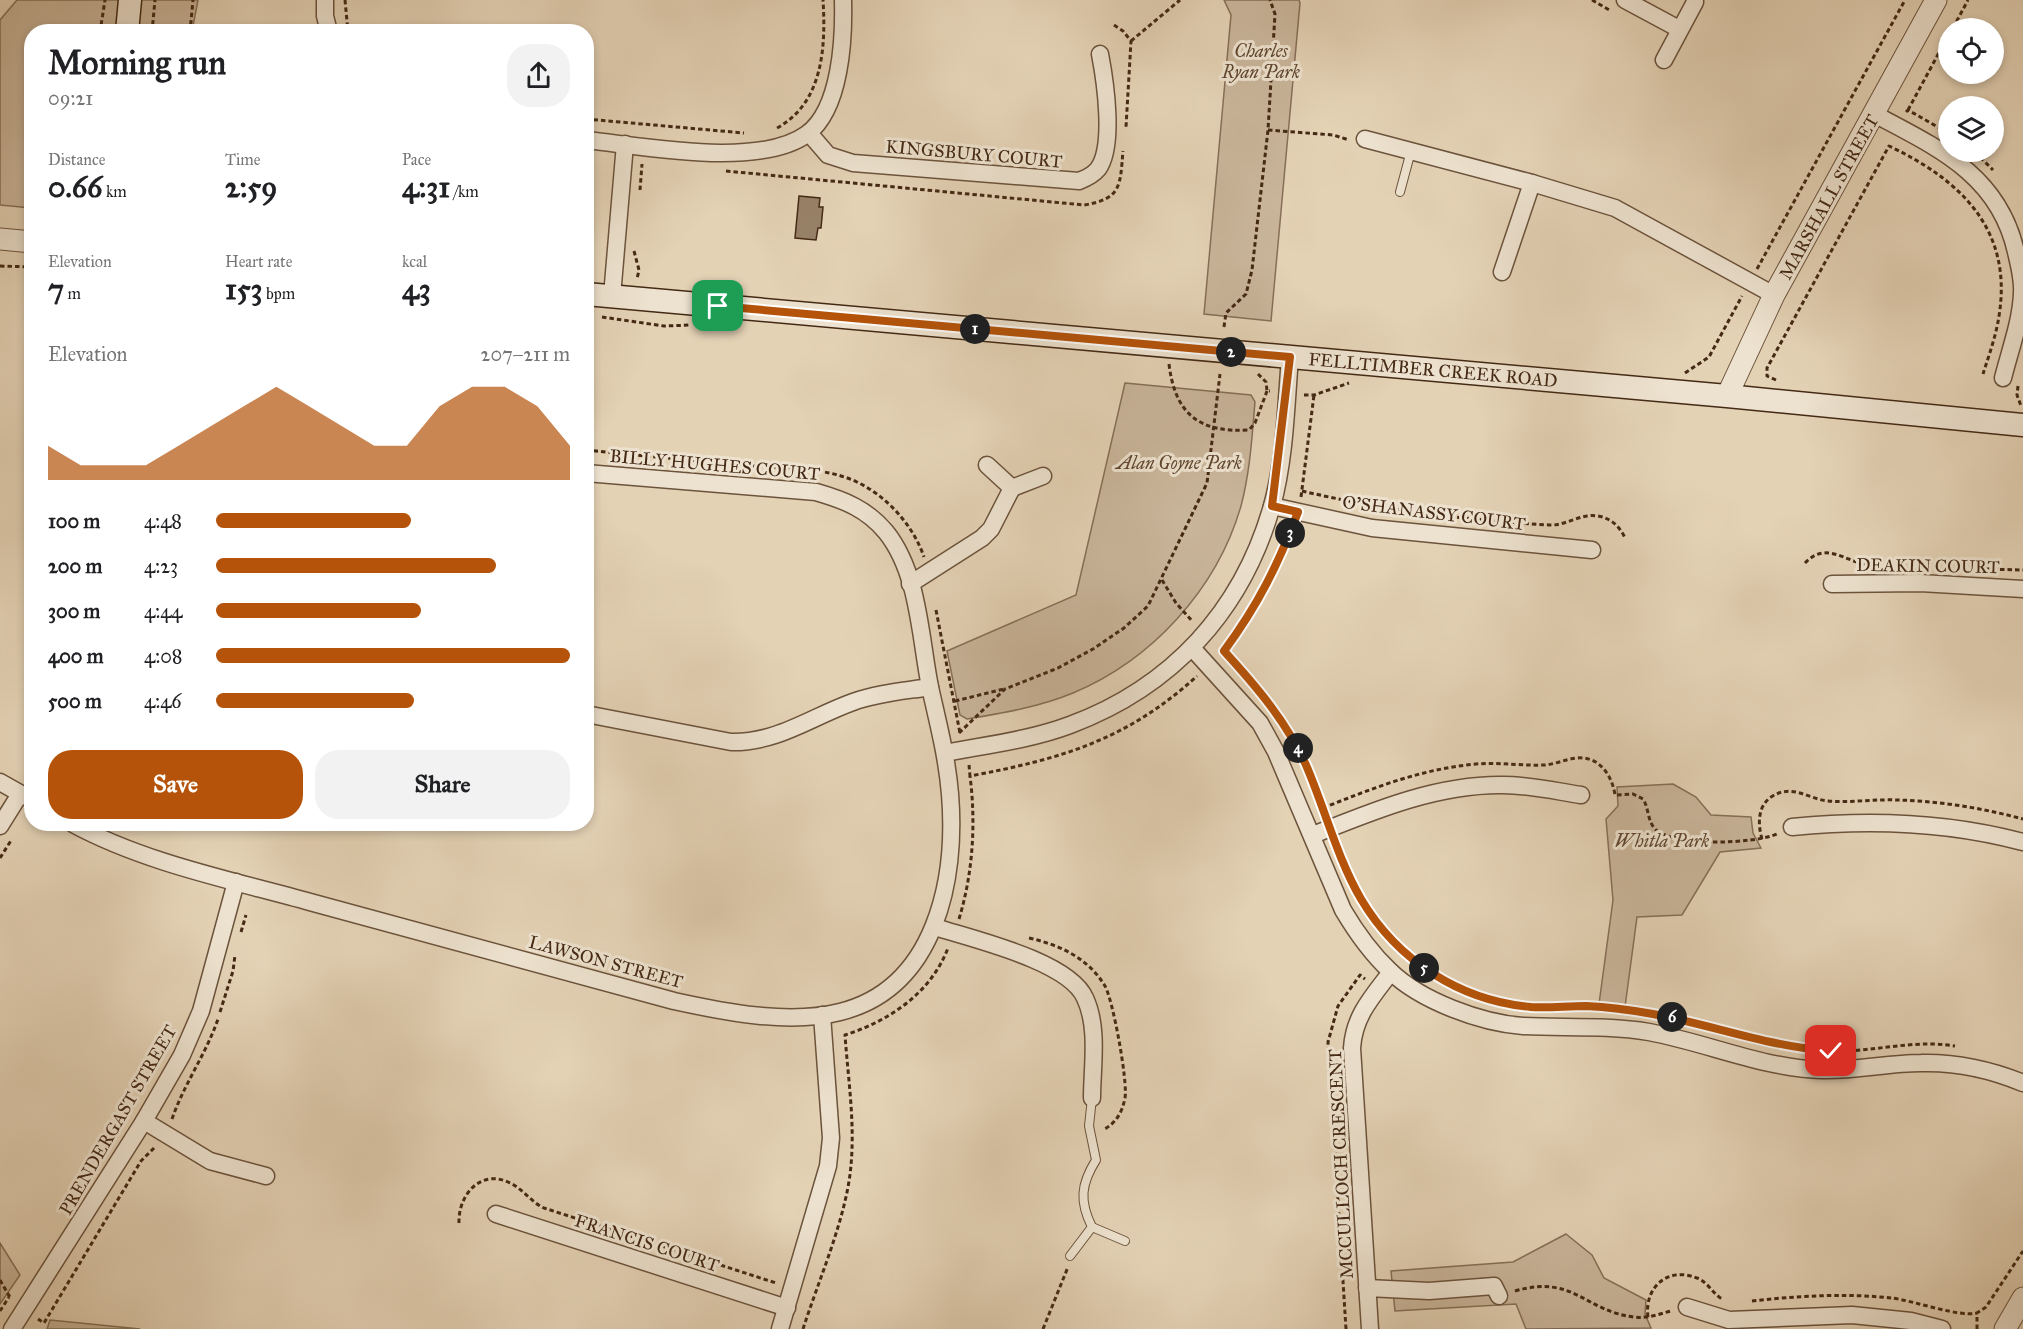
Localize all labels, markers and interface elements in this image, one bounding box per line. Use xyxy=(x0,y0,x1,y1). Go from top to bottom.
map controls xyxy=(1938,18,2004,162)
button: locate xyxy=(1938,18,2004,84)
park label: Charles Ryan Park xyxy=(1221,40,1300,83)
text: Morning run xyxy=(48,43,226,83)
button: share xyxy=(507,44,570,107)
text: 09:21 xyxy=(48,86,93,110)
button: layers xyxy=(1938,96,2004,162)
street label: MARSHALL STREET xyxy=(1774,111,1884,283)
street label: KINGSBURY COURT xyxy=(885,135,1063,173)
text: Distance xyxy=(48,150,105,169)
text: Time xyxy=(225,150,260,169)
text: Pace xyxy=(402,150,431,169)
text: 0.66 xyxy=(48,169,102,205)
text: 2:59 xyxy=(225,169,277,205)
text: 4:31 xyxy=(402,169,450,205)
text: km xyxy=(102,182,127,201)
text: /km xyxy=(450,182,479,201)
text: Elevation xyxy=(48,252,112,271)
text: Heart rate xyxy=(225,252,292,271)
text: kcal xyxy=(402,252,427,271)
text: 7 xyxy=(48,271,64,307)
text: 153 xyxy=(225,271,263,307)
text: 43 xyxy=(402,271,431,307)
pin xyxy=(692,280,743,331)
text: m xyxy=(64,284,81,303)
text: bpm xyxy=(263,284,295,303)
icon: arrive xyxy=(701,289,734,322)
pin: 1 xyxy=(960,314,990,344)
text: 1 xyxy=(972,319,978,338)
pin: 2 xyxy=(1216,337,1246,367)
text: Elevation xyxy=(48,342,127,366)
text: 207–211 m xyxy=(481,342,570,366)
text: 2 xyxy=(1227,342,1235,361)
street label: FELLTIMBER CREEK ROAD xyxy=(1307,348,1559,392)
street label: BILLY HUGHES COURT xyxy=(609,445,821,485)
park label: Alan Goyne Park xyxy=(1114,452,1242,474)
street label: O'SHANASSY COURT xyxy=(1341,491,1527,535)
text: 100 m xyxy=(48,509,100,533)
text: 4:48 xyxy=(144,509,182,533)
pin: 3 xyxy=(1275,518,1305,548)
text: 3 xyxy=(1287,523,1293,542)
text: 200 m xyxy=(48,554,102,578)
text: 4:23 xyxy=(144,554,178,578)
street label: DEAKIN COURT xyxy=(1856,554,2000,578)
text: 300 m xyxy=(48,599,100,623)
text: 4:44 xyxy=(144,599,182,623)
text: 400 m xyxy=(48,644,104,668)
text: 4:08 xyxy=(144,644,182,668)
text: 500 m xyxy=(48,689,102,713)
text: 4:46 xyxy=(144,689,182,713)
pin: 4 xyxy=(1283,733,1313,763)
text: 4 xyxy=(1294,738,1302,757)
button: Save xyxy=(48,750,303,819)
button: Share xyxy=(315,750,570,819)
park label: Whitla Park xyxy=(1615,830,1709,852)
street label: LAWSON STREET xyxy=(527,931,685,993)
pin: 5 xyxy=(1409,953,1439,983)
text: 5 xyxy=(1420,958,1428,977)
pin: 6 xyxy=(1657,1002,1687,1032)
text: 6 xyxy=(1668,1007,1676,1026)
street label: PRENDERGAST STREET xyxy=(55,1021,181,1219)
pin xyxy=(1805,1025,1856,1076)
icon: check xyxy=(1814,1034,1847,1067)
street label: MCCULLOCH CRESCENT xyxy=(1324,1049,1358,1279)
street label: FRANCIS COURT xyxy=(572,1209,722,1277)

